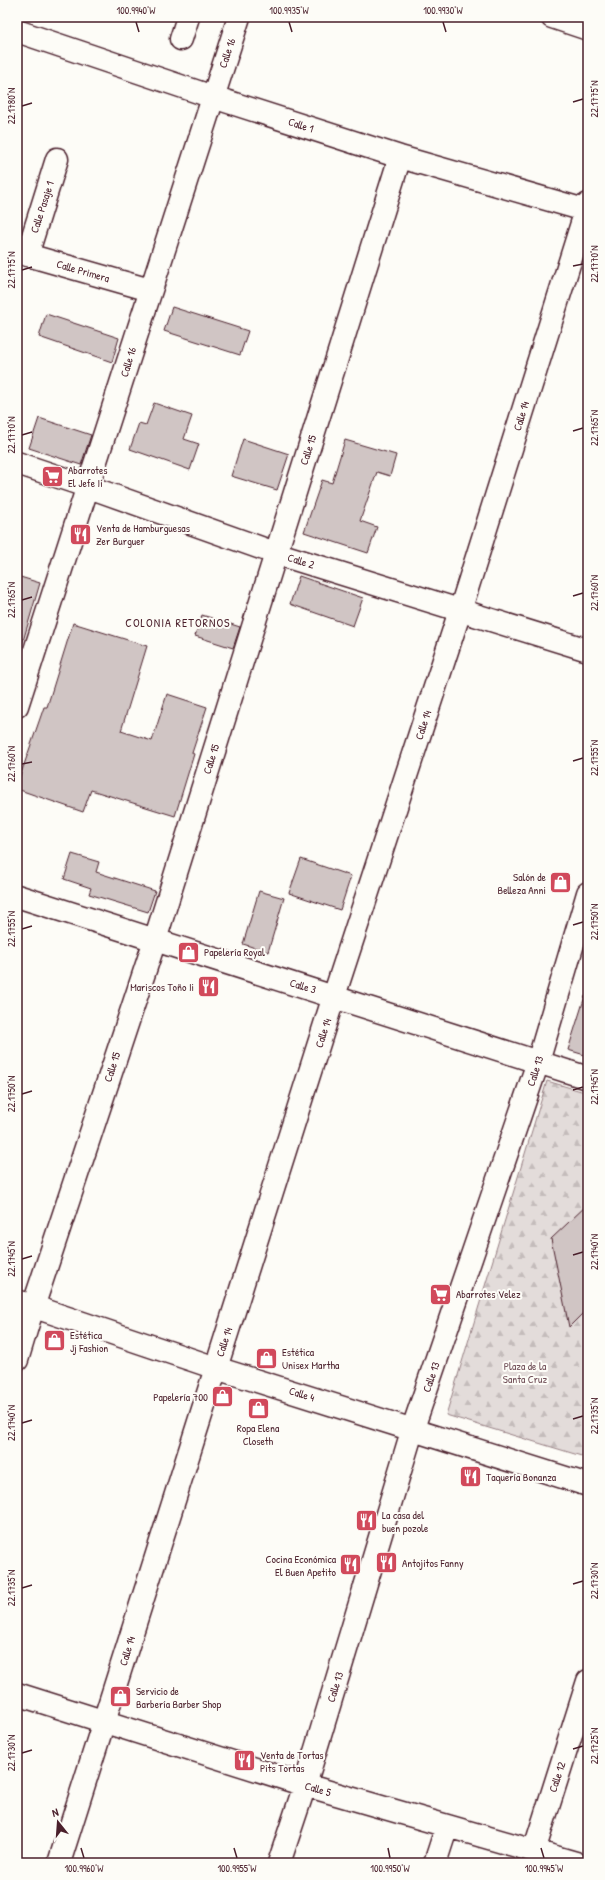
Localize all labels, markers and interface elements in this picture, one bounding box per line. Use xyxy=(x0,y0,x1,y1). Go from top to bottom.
text: 100.9940°W xyxy=(117,4,156,17)
text: 100.9935°W xyxy=(269,4,309,17)
text: 100.9930°W xyxy=(423,4,464,17)
street label: Calle 16 xyxy=(216,36,239,70)
text: 22.1775°N xyxy=(588,81,601,117)
text: 22.1780°N xyxy=(5,88,18,124)
street label: Calle 1 xyxy=(286,114,316,136)
street label: Calle Pasaje 1 xyxy=(27,179,57,235)
text: 22.1770°N xyxy=(588,245,601,283)
text: 22.1775°N xyxy=(5,252,18,288)
street label: Calle Primera xyxy=(55,257,112,285)
street label: Calle 16 xyxy=(117,345,139,379)
street label: Calle 14 xyxy=(510,400,532,432)
text: 22.1765°N xyxy=(588,410,601,446)
text: 22.1770°N xyxy=(5,416,18,454)
street label: Calle 15 xyxy=(297,433,319,467)
supermarket icon: Abarrotes El Jefe Ii xyxy=(39,463,65,489)
place label: Abarrotes El Jefe Ii xyxy=(68,463,108,490)
restaurant icon: Venta de Hamburguesas Zer Burguer xyxy=(67,521,93,547)
place label: Venta de Hamburguesas Zer Burguer xyxy=(96,521,190,548)
street label: Calle 2 xyxy=(286,550,316,572)
text: 22.1760°N xyxy=(588,575,601,611)
text: 22.1765°N xyxy=(5,582,18,618)
district label: COLONIA RETORNOS xyxy=(125,614,231,631)
street label: Calle 14 xyxy=(412,709,434,741)
text: 22.1755°N xyxy=(588,740,601,776)
street label: Calle 15 xyxy=(200,742,222,776)
text: 22.1760°N xyxy=(5,746,18,782)
place label: Salón de Belleza Anni xyxy=(498,870,547,897)
shop icon: Salón de Belleza Anni xyxy=(548,870,574,896)
text: 22.1750°N xyxy=(588,904,601,940)
text: 22.1755°N xyxy=(5,911,18,947)
shop icon: Papelería Royal xyxy=(176,939,202,965)
place label: Papelería Royal xyxy=(204,945,265,959)
restaurant icon: Mariscos Toño Ii xyxy=(196,974,222,1000)
street label: Calle 3 xyxy=(288,975,318,997)
place label: Mariscos Toño Ii xyxy=(130,980,194,994)
street label: Calle 14 xyxy=(312,1017,334,1049)
street label: Calle 15 xyxy=(101,1050,123,1084)
street label: Calle 13 xyxy=(524,1054,546,1088)
text: 22.1745°N xyxy=(588,1069,601,1105)
text: 22.1750°N xyxy=(5,1076,18,1112)
text: 22.1740°N xyxy=(588,1234,601,1270)
text: 22.1745°N xyxy=(5,1241,18,1277)
supermarket icon: Abarrotes Velez xyxy=(427,1281,453,1307)
place label: Abarrotes Velez xyxy=(456,1287,521,1301)
street label: Calle 14 xyxy=(213,1326,235,1358)
shop icon: Estética Jj Fashion xyxy=(42,1328,68,1354)
place label: Estética Jj Fashion xyxy=(70,1328,108,1355)
shop icon: Estética Unisex Martha xyxy=(254,1345,280,1371)
place label: Estética Unisex Martha xyxy=(282,1345,340,1372)
park label: Plaza de la Santa Cruz xyxy=(503,1359,547,1386)
street label: Calle 13 xyxy=(419,1360,443,1394)
street label: Calle 4 xyxy=(287,1383,317,1405)
shop icon: Papelería 700 xyxy=(210,1384,236,1410)
place label: Papelería 700 xyxy=(153,1390,208,1404)
shop icon: Ropa Elena Closeth xyxy=(245,1395,271,1421)
text: 22.1735°N xyxy=(588,1398,601,1434)
text: 22.1740°N xyxy=(5,1405,18,1441)
place label: Ropa Elena Closeth xyxy=(237,1421,280,1448)
restaurant icon: Taquería Bonanza xyxy=(458,1464,484,1490)
place label: Taquería Bonanza xyxy=(486,1470,557,1484)
restaurant icon: La casa del buen pozole xyxy=(353,1508,379,1534)
place label: La casa del buen pozole xyxy=(382,1508,429,1535)
restaurant icon: Antojitos Fanny xyxy=(373,1550,399,1576)
place label: Cocina Económica El Buen Apetito xyxy=(266,1552,337,1579)
restaurant icon: Cocina Económica El Buen Apetito xyxy=(338,1552,364,1578)
place label: Antojitos Fanny xyxy=(402,1556,464,1570)
text: 22.1730°N xyxy=(588,1563,601,1599)
text: 22.1735°N xyxy=(5,1570,18,1606)
street label: Calle 14 xyxy=(116,1635,138,1667)
street label: Calle 13 xyxy=(324,1670,346,1704)
shop icon: Servicio de Barbería Barber Shop xyxy=(108,1684,134,1710)
place label: Servicio de Barbería Barber Shop xyxy=(136,1684,221,1711)
text: 22.1725°N xyxy=(588,1728,601,1764)
text: 22.1730°N xyxy=(5,1735,18,1771)
restaurant icon: Venta de Tortas Pits Tortas xyxy=(231,1748,257,1774)
place label: Venta de Tortas Pits Tortas xyxy=(260,1748,324,1775)
street label: Calle 12 xyxy=(546,1760,568,1794)
street label: Calle 5 xyxy=(303,1779,333,1799)
north arrow xyxy=(38,1802,78,1842)
text: N xyxy=(50,1805,60,1820)
text: 100.9960°W xyxy=(64,1862,104,1875)
text: 100.9955°W xyxy=(217,1862,257,1875)
text: 100.9950°W xyxy=(370,1862,410,1875)
text: 100.9945°W xyxy=(525,1862,564,1875)

